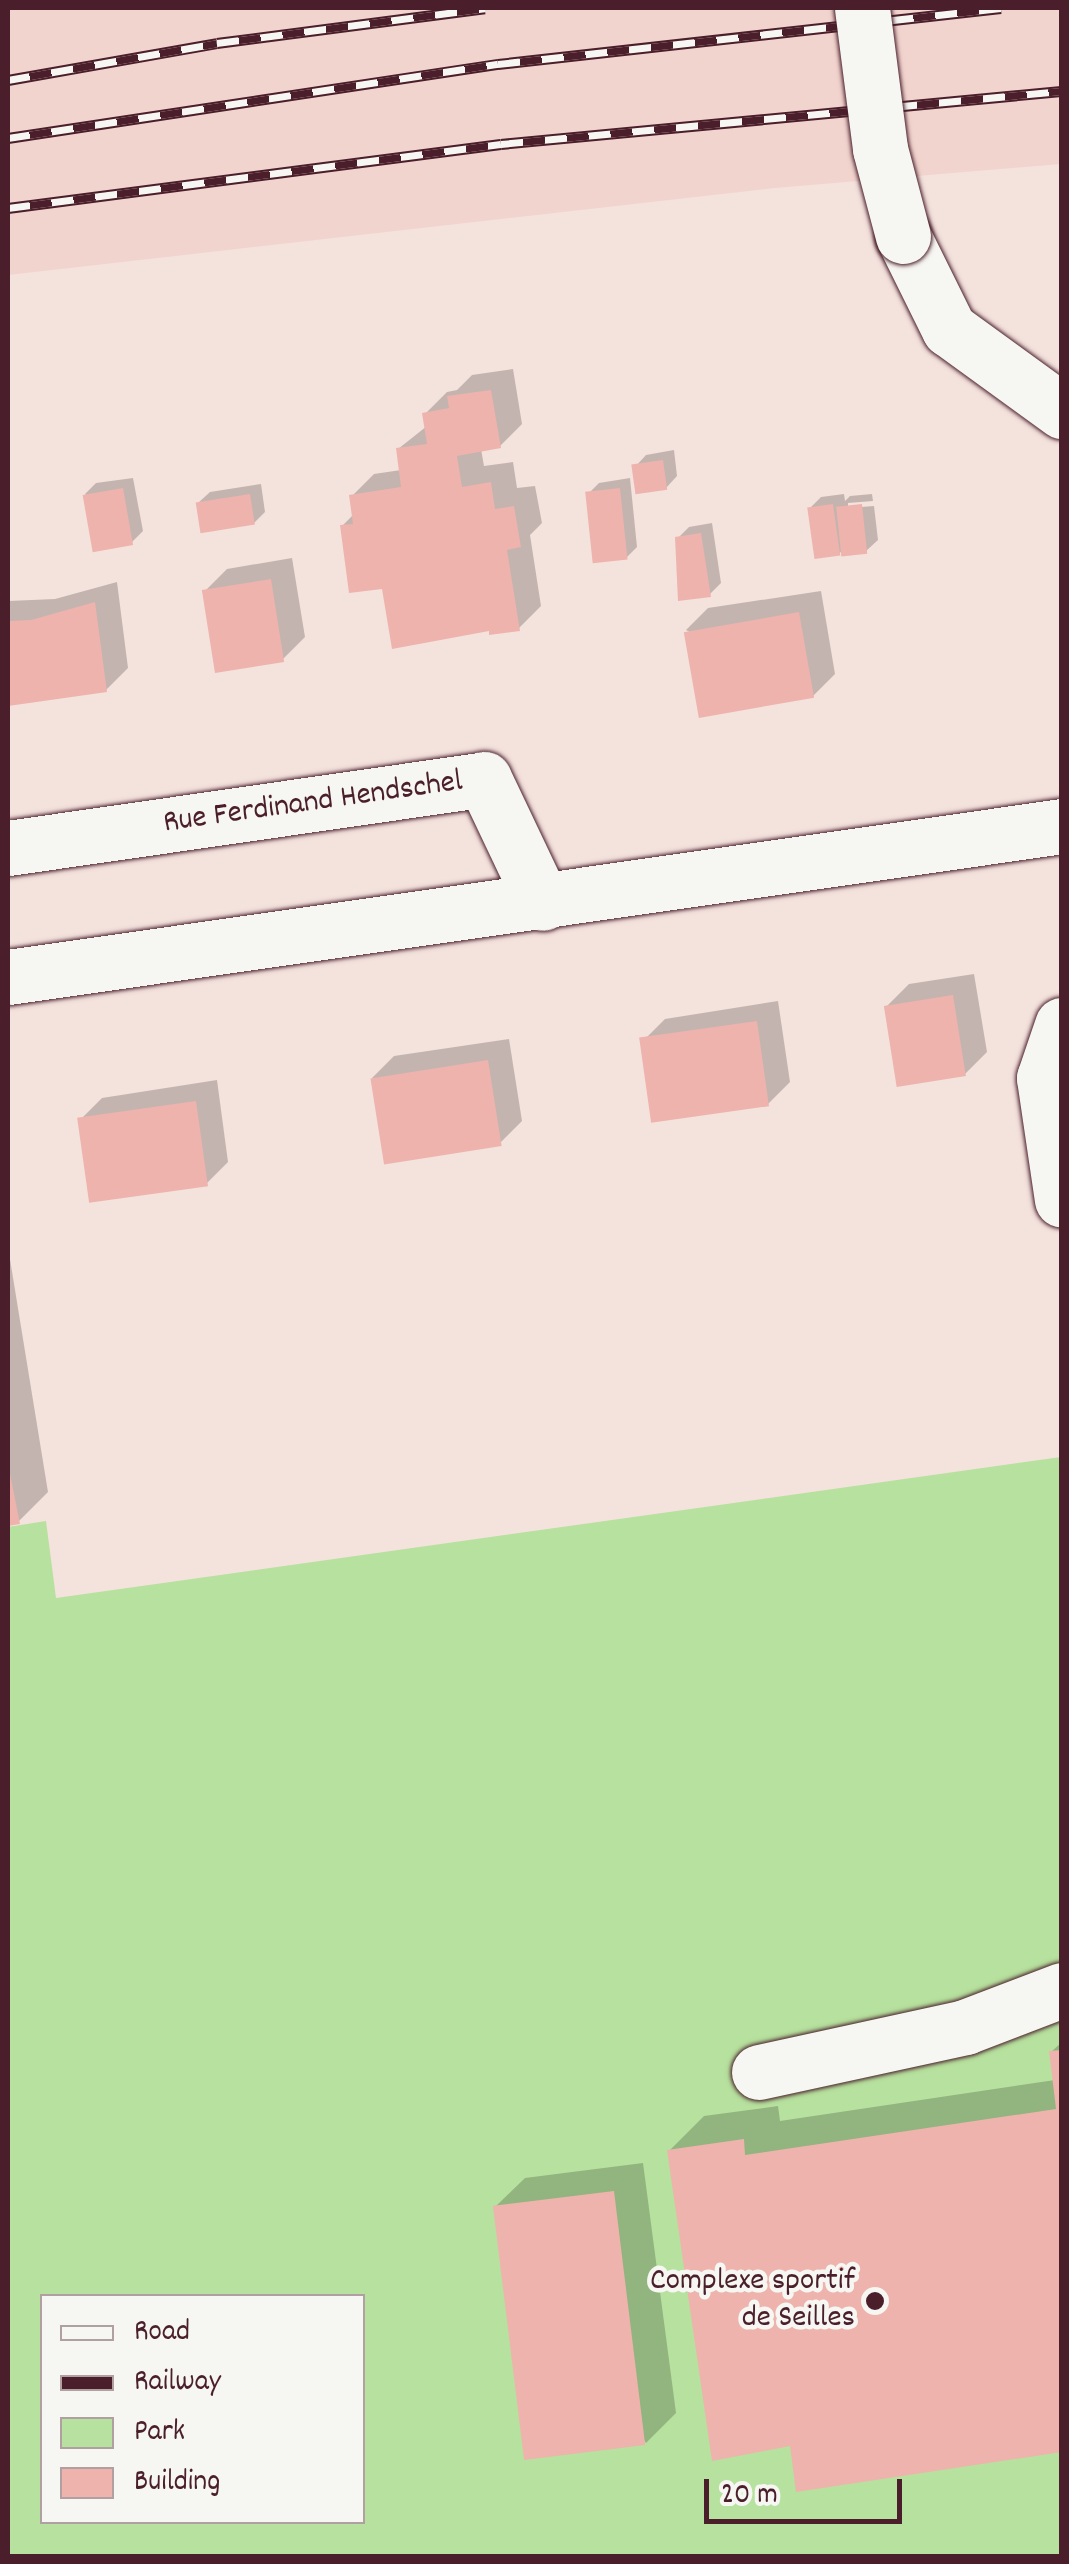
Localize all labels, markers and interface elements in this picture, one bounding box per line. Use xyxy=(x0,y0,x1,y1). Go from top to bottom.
street label: Rue Ferdinand Hendschel xyxy=(161,764,465,844)
place label: Complexe sportif de Seilles xyxy=(650,2264,855,2339)
marker: Complexe sportif de Seilles xyxy=(864,2290,886,2312)
legend xyxy=(40,2294,365,2524)
text: Road xyxy=(134,2312,190,2355)
text: Railway xyxy=(134,2362,221,2405)
text: Park xyxy=(134,2412,185,2455)
scale bar xyxy=(709,2459,906,2521)
text: Building xyxy=(134,2462,220,2505)
text: 20 m xyxy=(721,2475,778,2518)

